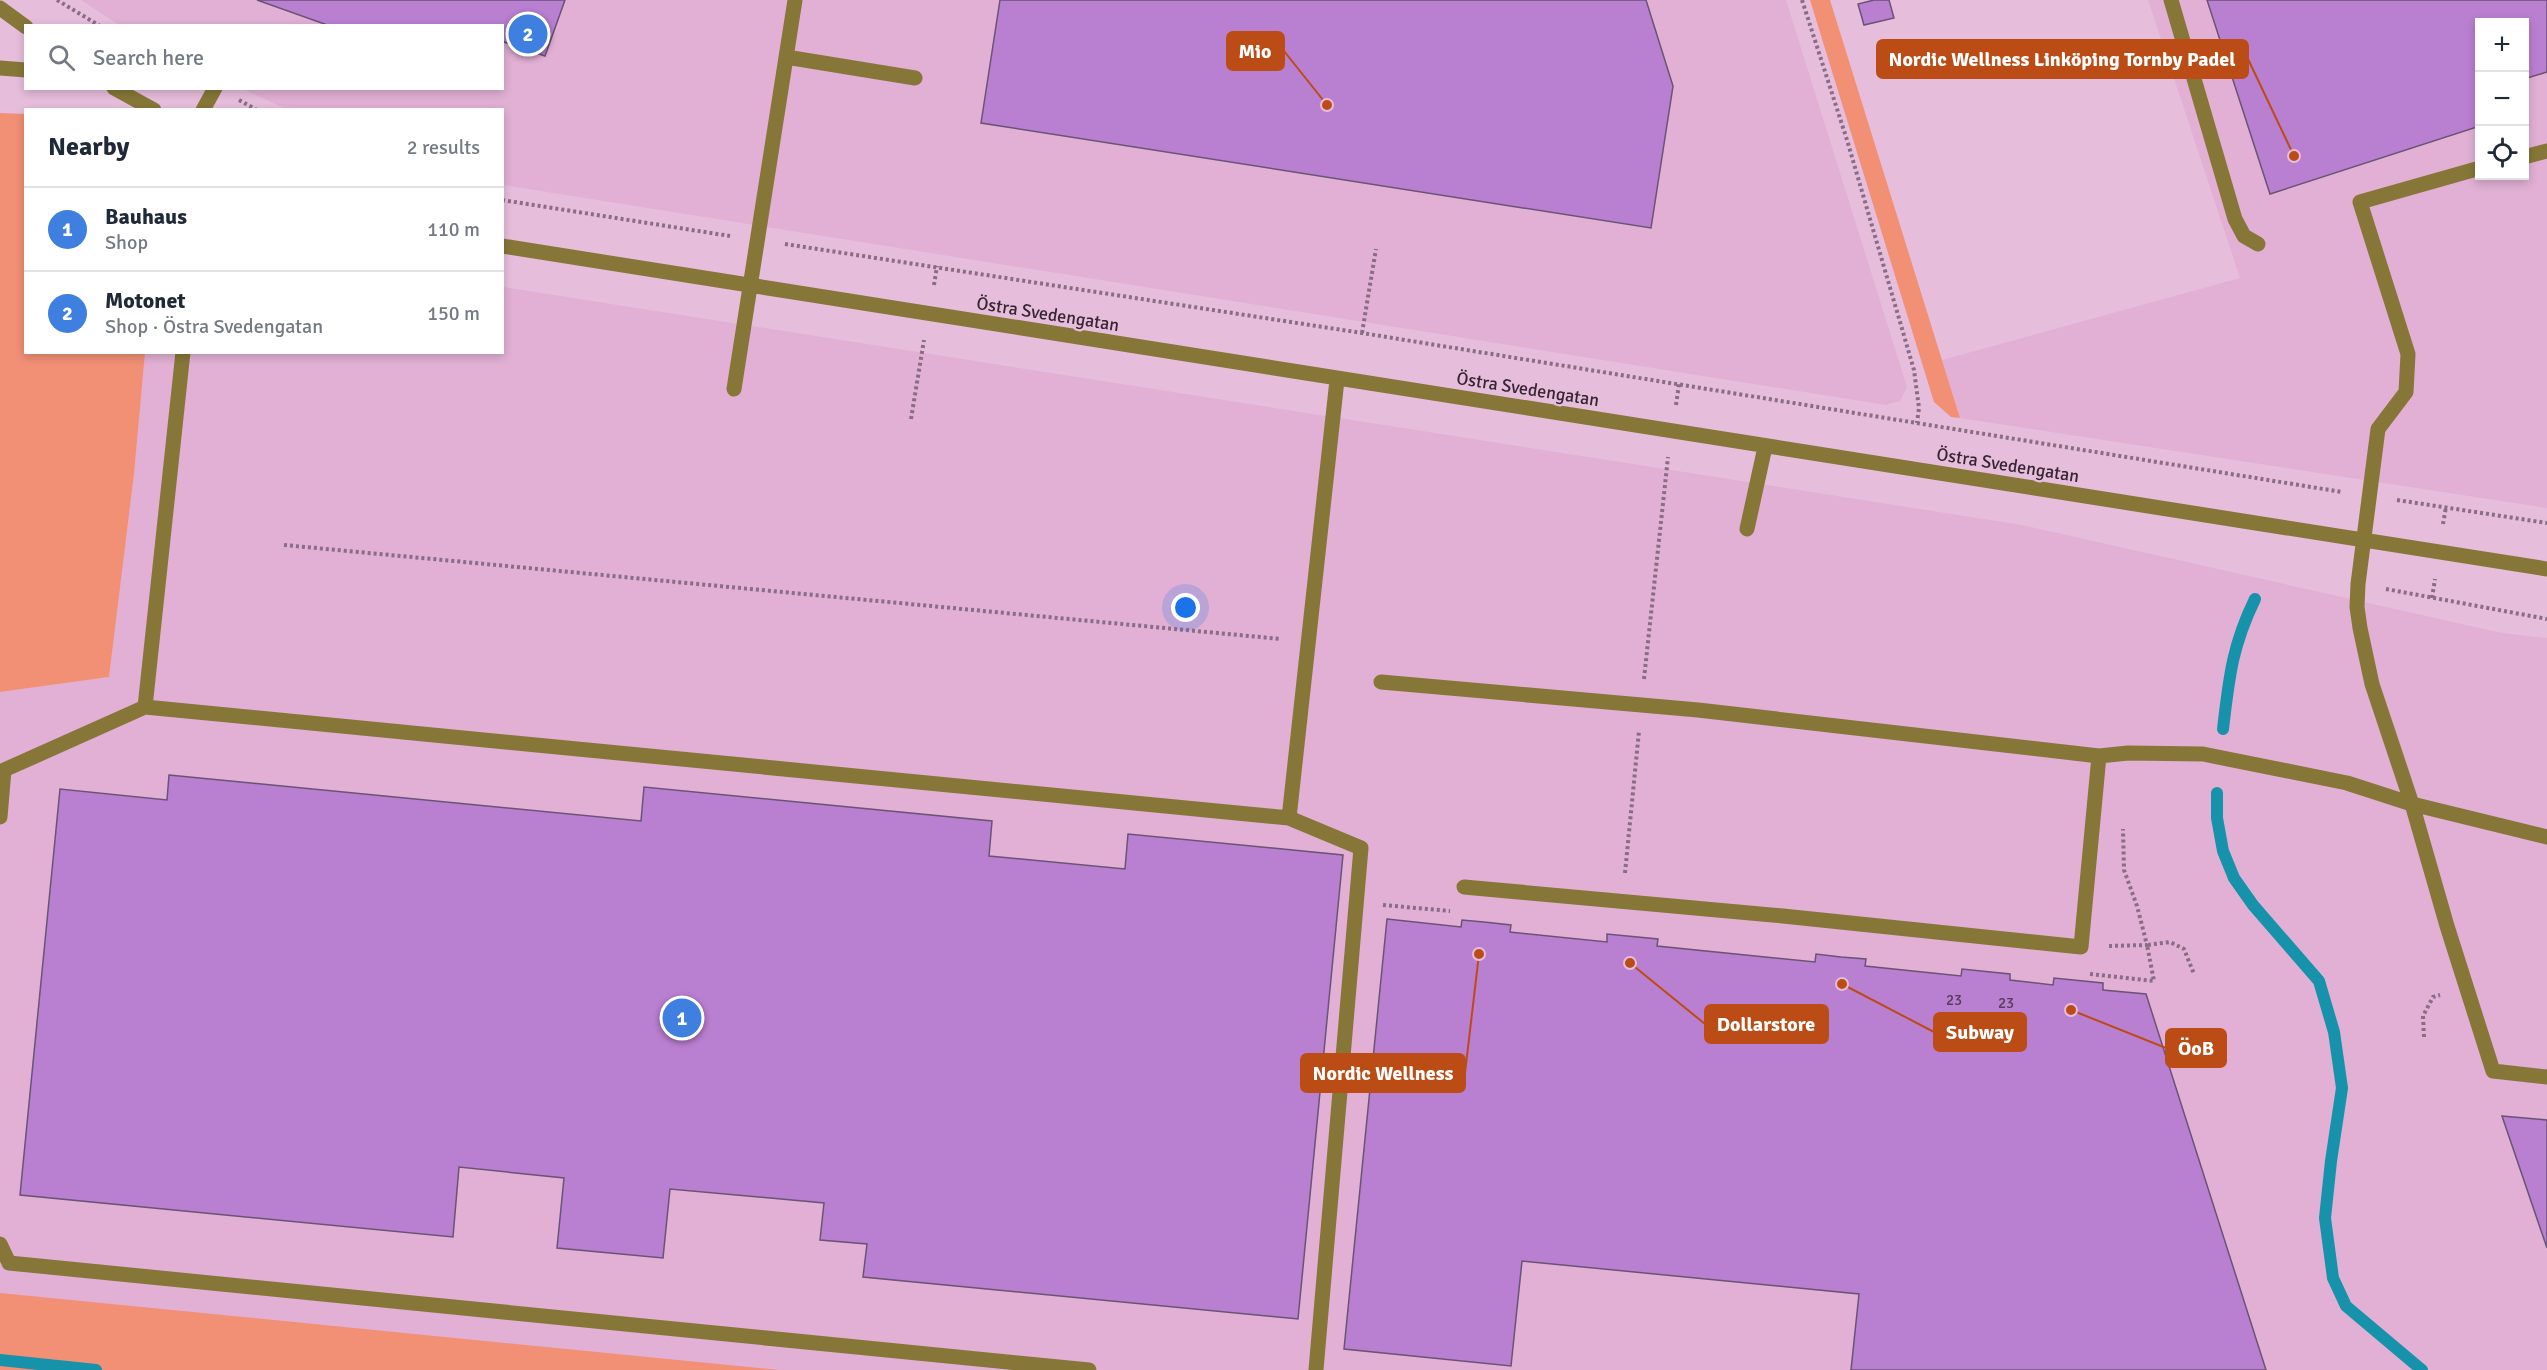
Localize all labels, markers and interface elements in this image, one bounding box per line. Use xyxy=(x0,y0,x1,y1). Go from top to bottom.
pin: 2 xyxy=(508,12,548,57)
map controls xyxy=(2475,18,2529,180)
button: + xyxy=(2475,18,2529,72)
search box xyxy=(24,24,504,90)
callout: Mio xyxy=(1227,32,1284,70)
text: Mio xyxy=(1238,39,1272,64)
callout: Nordic Wellness Linköping Tornby Padel xyxy=(1877,40,2248,78)
icon: search xyxy=(45,41,78,74)
text: Search here xyxy=(93,44,204,71)
text: Nordic Wellness Linköping Tornby Padel xyxy=(1889,47,2235,72)
button: − xyxy=(2475,72,2529,126)
button: locate xyxy=(2475,126,2529,180)
text: Nearby xyxy=(48,131,129,163)
text: 2 results xyxy=(407,135,480,160)
text: Bauhaus xyxy=(105,203,187,230)
text: 1 xyxy=(62,217,73,242)
text: 110 m xyxy=(427,217,480,242)
text: Shop xyxy=(105,230,148,255)
text: Motonet xyxy=(105,287,186,314)
street label: Östra Svedengatan xyxy=(975,292,1121,336)
text: 2 xyxy=(62,301,73,326)
text: 150 m xyxy=(427,301,480,326)
text: Shop · Östra Svedengatan xyxy=(105,314,323,339)
street label: Östra Svedengatan xyxy=(1455,367,1601,411)
street label: Östra Svedengatan xyxy=(1935,443,2081,487)
your location xyxy=(1171,593,1200,622)
house number: 23 xyxy=(1946,991,1962,1009)
house number: 23 xyxy=(1998,994,2014,1012)
pin: 1 xyxy=(662,996,702,1040)
callout: Dollarstore xyxy=(1705,1005,1828,1043)
text: Dollarstore xyxy=(1717,1012,1815,1037)
callout: Subway xyxy=(1934,1013,2026,1051)
text: Subway xyxy=(1946,1020,2014,1045)
callout: ÖoB xyxy=(2166,1029,2226,1067)
text: ÖoB xyxy=(2178,1036,2214,1061)
callout: Nordic Wellness xyxy=(1301,1054,1465,1092)
text: Nordic Wellness xyxy=(1313,1061,1454,1086)

